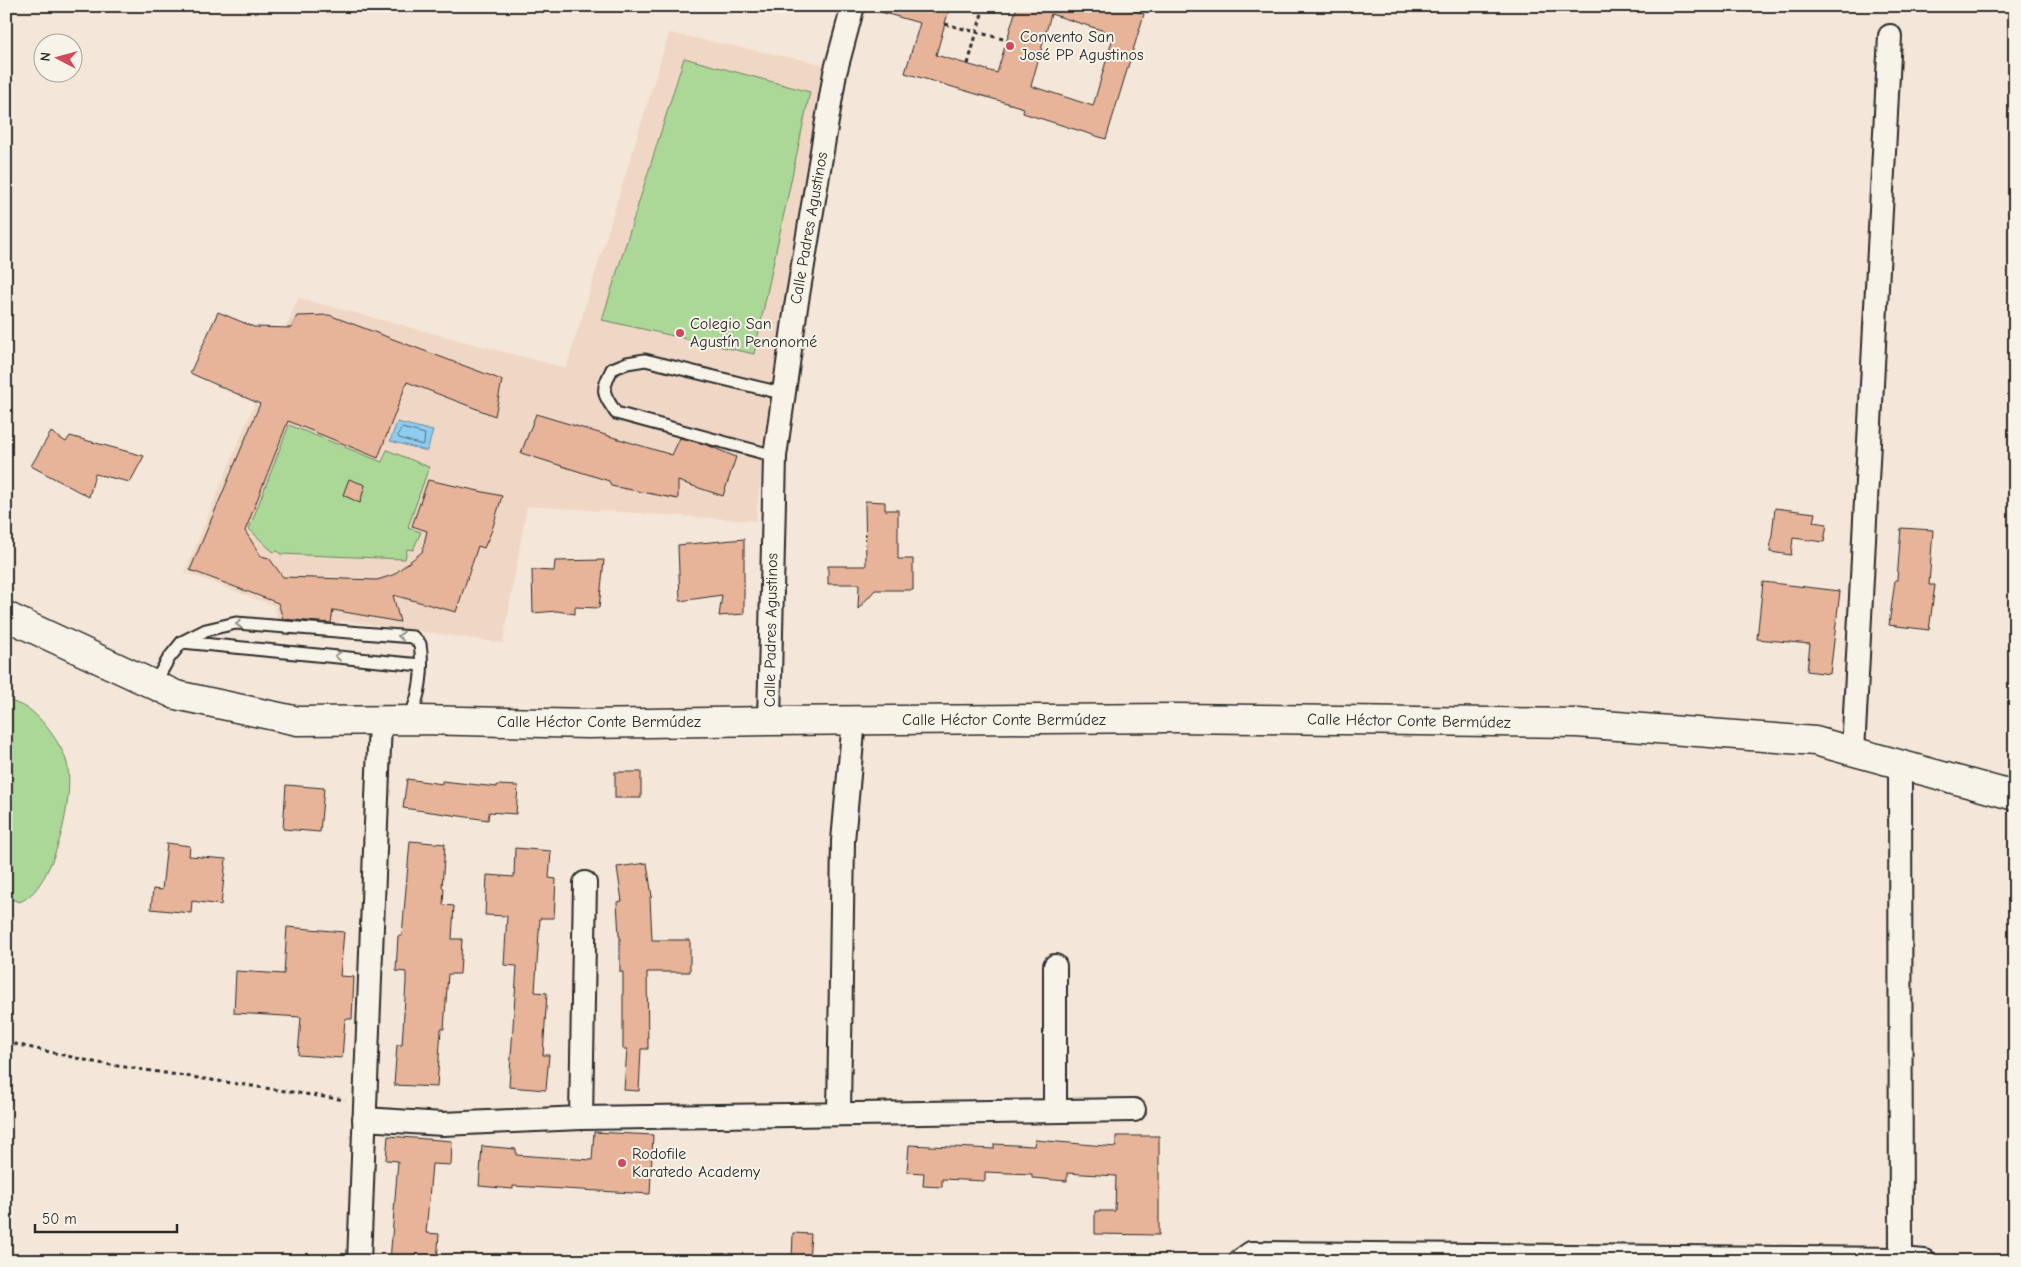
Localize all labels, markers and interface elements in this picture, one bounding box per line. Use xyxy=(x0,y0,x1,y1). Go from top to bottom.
place label: Convento San José PP Agustinos xyxy=(1020,28,1144,64)
north arrow xyxy=(32,32,82,82)
marker: Convento San José PP Agustinos xyxy=(1004,40,1016,52)
text: N xyxy=(37,51,54,62)
street label: Calle Padres Agustinos xyxy=(787,150,831,306)
place label: Colegio San Agustín Penonomé xyxy=(690,315,817,351)
marker: Colegio San Agustín Penonomé xyxy=(674,327,686,339)
street label: Calle Padres Agustinos xyxy=(761,552,781,707)
one-way arrow xyxy=(235,618,243,629)
one-way arrow xyxy=(396,631,404,642)
one-way arrow xyxy=(334,651,342,662)
street label: Calle Héctor Conte Bermúdez xyxy=(1307,710,1511,732)
street label: Calle Héctor Conte Bermúdez xyxy=(902,711,1106,729)
street label: Calle Héctor Conte Bermúdez xyxy=(497,713,701,731)
place label: Rodofile Karatedo Academy xyxy=(632,1145,761,1181)
marker: Rodofile Karatedo Academy xyxy=(616,1157,628,1169)
scale bar xyxy=(35,1202,178,1234)
text: 50 m xyxy=(42,1210,77,1228)

